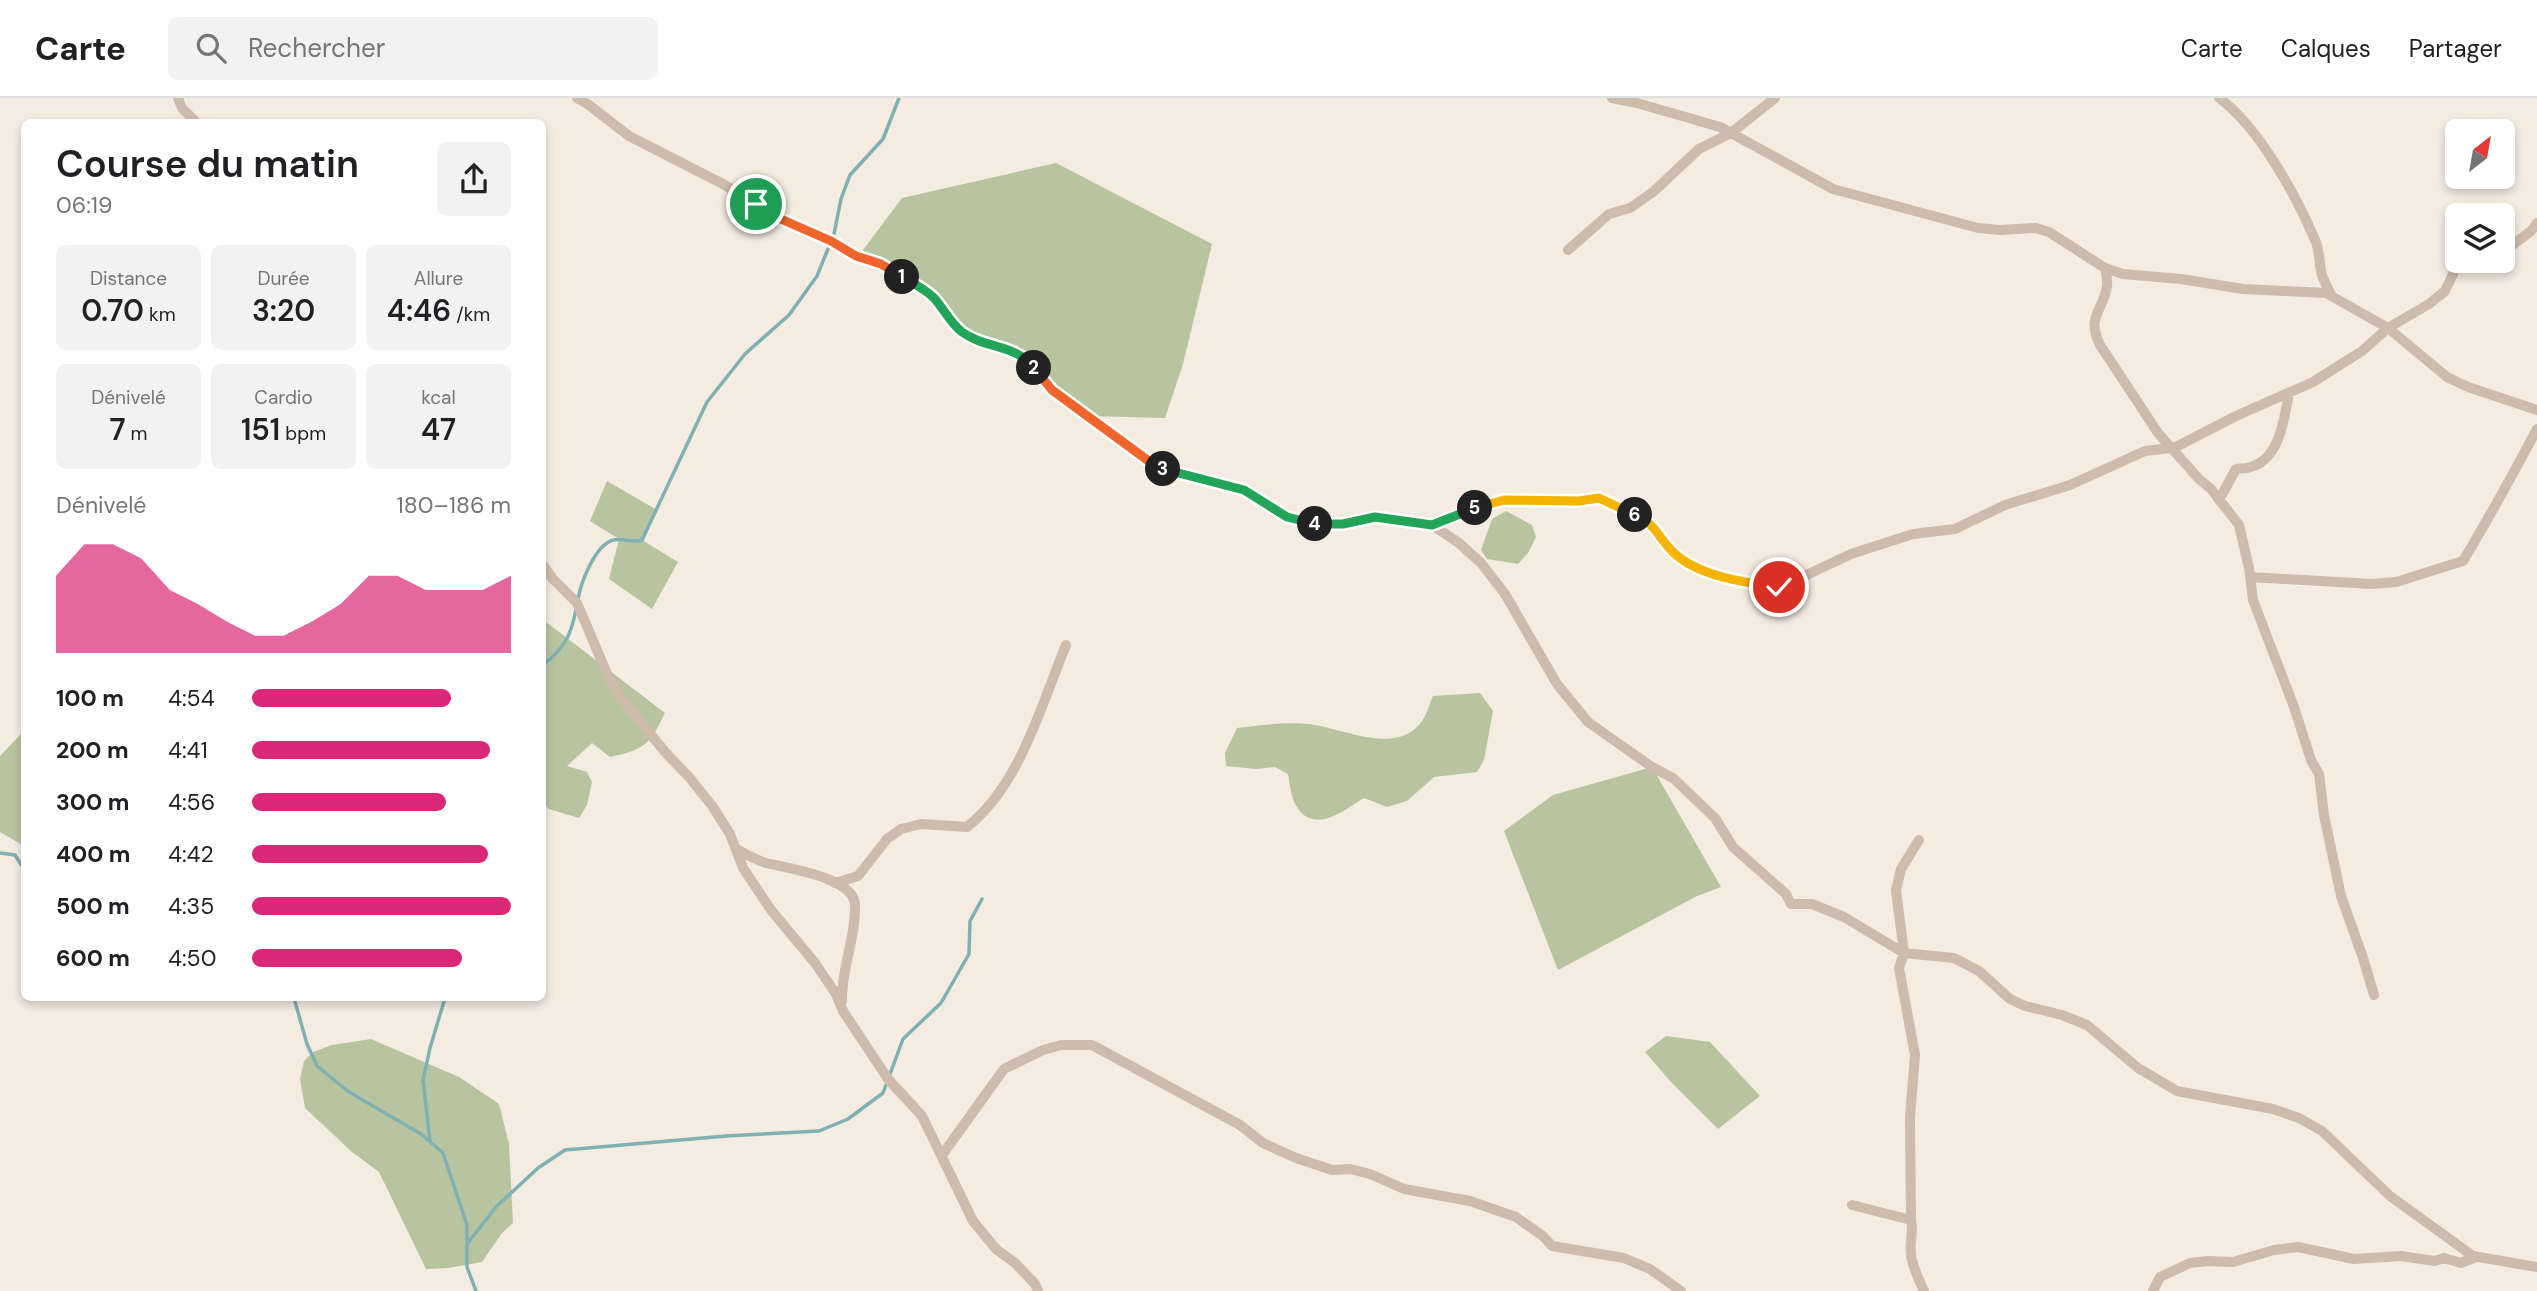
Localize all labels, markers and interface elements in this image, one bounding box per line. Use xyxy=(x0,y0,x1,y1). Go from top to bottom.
search box xyxy=(168,17,658,80)
text: Carte xyxy=(35,27,126,70)
icon: search xyxy=(192,29,230,67)
text: Rechercher xyxy=(248,31,385,65)
text: Carte xyxy=(2181,33,2243,64)
text: Calques xyxy=(2281,33,2371,64)
text: Partager xyxy=(2409,33,2502,64)
north arrow xyxy=(2445,119,2515,189)
map controls xyxy=(2445,119,2515,273)
text: Course du matin xyxy=(56,139,359,189)
button: share xyxy=(437,142,511,216)
pin xyxy=(726,174,786,234)
icon: arrive xyxy=(737,185,775,223)
text: 06:19 xyxy=(56,190,112,220)
button: layers xyxy=(2445,203,2515,273)
pin: 1 xyxy=(884,260,920,294)
text: 1 xyxy=(898,264,905,289)
text: Distance xyxy=(90,266,167,291)
text: Durée xyxy=(257,266,310,291)
text: Allure xyxy=(414,266,463,291)
text: 0.70 xyxy=(81,291,144,330)
text: 3:20 xyxy=(252,291,315,330)
text: 4:46 xyxy=(387,291,451,330)
text: km xyxy=(144,302,176,327)
text: /km xyxy=(451,302,490,327)
pin: 2 xyxy=(1016,350,1052,386)
text: 2 xyxy=(1028,355,1039,380)
text: Dénivelé xyxy=(91,385,166,410)
text: Cardio xyxy=(254,385,313,410)
text: kcal xyxy=(421,385,456,410)
text: 7 xyxy=(109,410,126,449)
text: 151 xyxy=(241,410,280,449)
text: 47 xyxy=(421,410,456,449)
text: m xyxy=(126,421,148,446)
text: bpm xyxy=(280,421,326,446)
pin: 3 xyxy=(1146,452,1180,486)
text: 3 xyxy=(1157,456,1168,481)
text: Dénivelé xyxy=(56,490,146,520)
text: 180–186 m xyxy=(397,490,511,520)
pin: 5 xyxy=(1458,490,1492,526)
text: 5 xyxy=(1469,495,1480,520)
pin: 6 xyxy=(1618,498,1652,532)
text: 6 xyxy=(1628,502,1641,527)
pin: 4 xyxy=(1298,506,1332,542)
text: 4 xyxy=(1308,511,1321,536)
pin xyxy=(1749,557,1809,617)
icon: check xyxy=(1760,568,1798,606)
text: 100 m xyxy=(56,683,124,713)
text: 4:54 xyxy=(168,683,215,713)
text: 200 m xyxy=(56,735,129,765)
text: 4:41 xyxy=(168,735,208,765)
text: 300 m xyxy=(56,787,129,817)
text: 4:56 xyxy=(168,787,215,817)
text: 400 m xyxy=(56,839,130,869)
text: 4:42 xyxy=(168,839,214,869)
text: 500 m xyxy=(56,891,130,921)
text: 4:35 xyxy=(168,891,214,921)
text: 600 m xyxy=(56,943,130,973)
text: 4:50 xyxy=(168,943,216,973)

